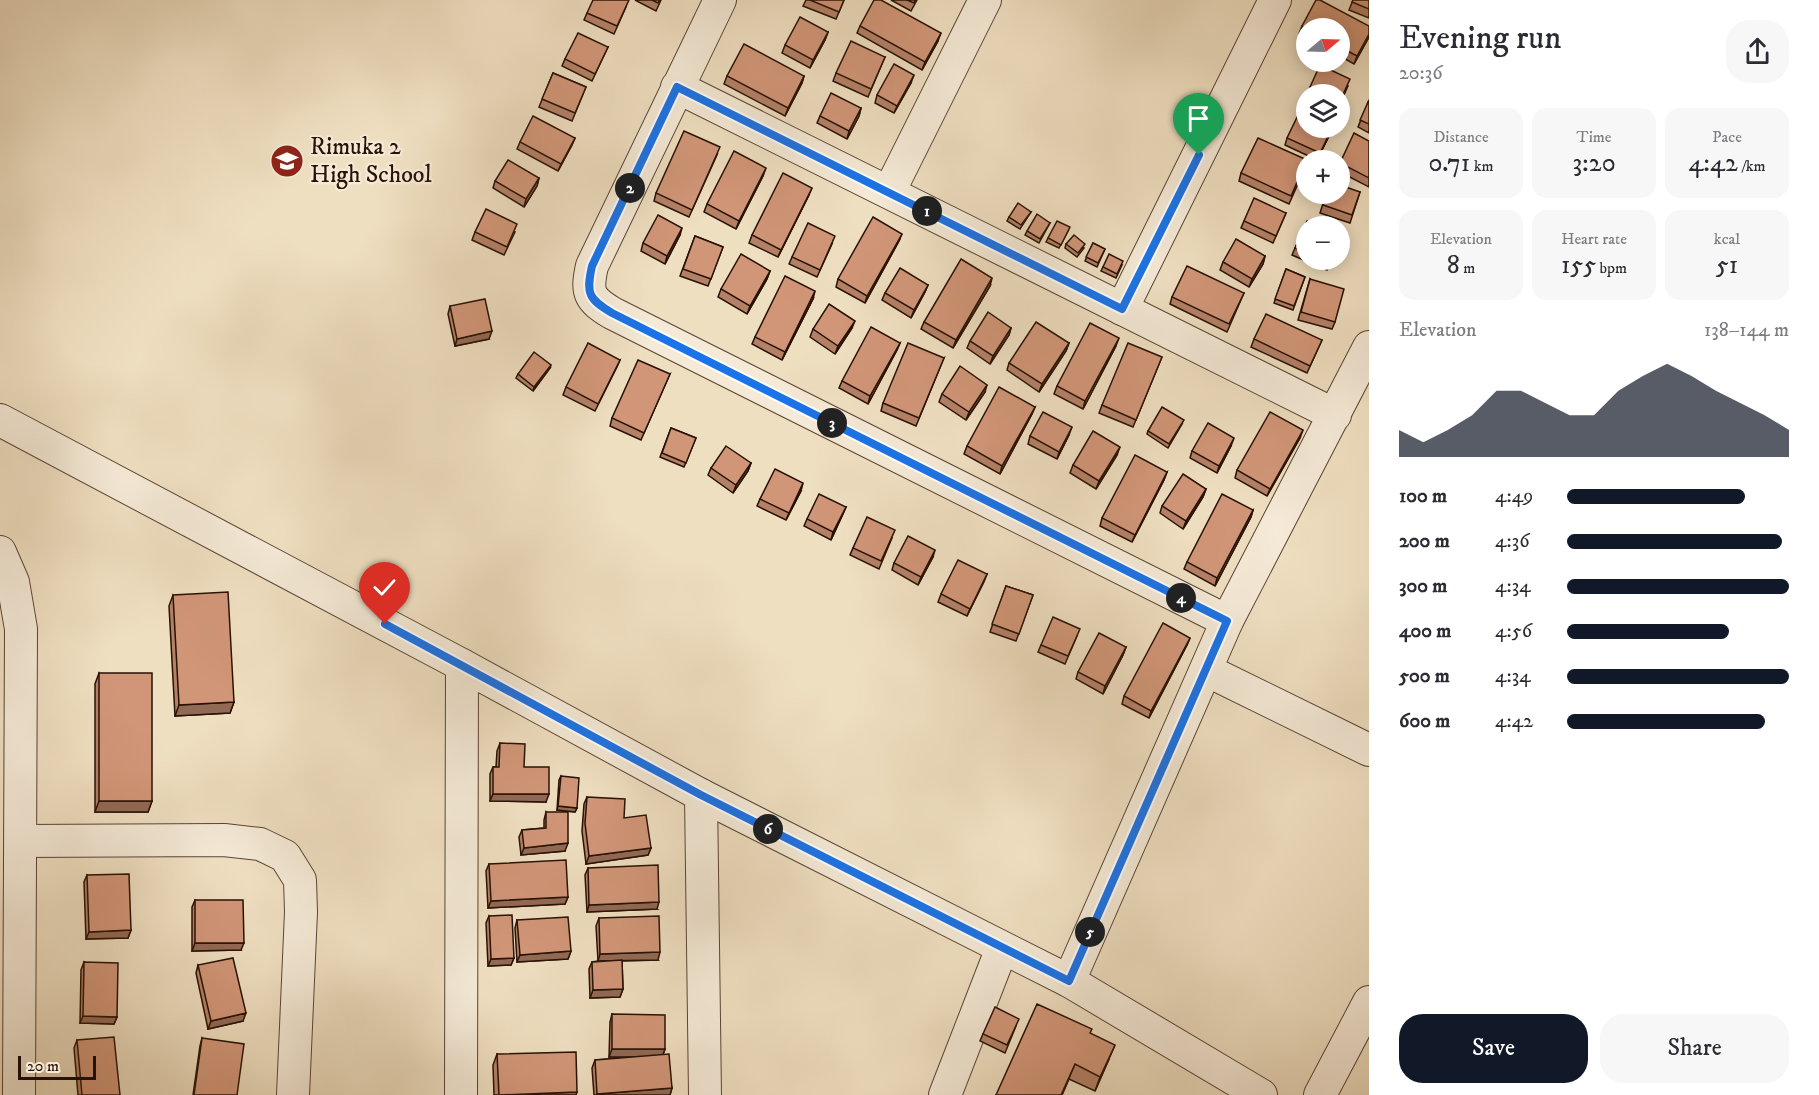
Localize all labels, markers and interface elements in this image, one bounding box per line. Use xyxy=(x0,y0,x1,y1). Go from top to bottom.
north arrow xyxy=(1296,18,1350,72)
map controls xyxy=(1296,18,1350,270)
text: Evening run xyxy=(1399,18,1561,59)
button: share xyxy=(1726,20,1789,83)
text: 20:36 xyxy=(1399,61,1443,86)
button: layers xyxy=(1296,84,1350,138)
pin xyxy=(1173,93,1224,155)
icon: arrive xyxy=(1182,102,1215,135)
text: Distance xyxy=(1433,127,1489,147)
text: Time xyxy=(1577,127,1611,147)
text: Pace xyxy=(1712,127,1742,147)
place label: Rimuka 2 High School xyxy=(310,132,432,190)
school or university icon: Rimuka 2 High School xyxy=(269,143,305,179)
text: 0.71 xyxy=(1428,147,1470,180)
text: 3:20 xyxy=(1572,147,1616,180)
text: 4:42 xyxy=(1688,147,1738,180)
button: + xyxy=(1296,150,1350,204)
text: km xyxy=(1470,156,1494,176)
text: /km xyxy=(1738,156,1766,176)
pin: 2 xyxy=(615,173,645,203)
text: 2 xyxy=(626,178,634,198)
pin: 1 xyxy=(912,196,942,226)
text: 1 xyxy=(924,201,930,221)
button: − xyxy=(1296,216,1350,270)
text: Elevation xyxy=(1430,229,1492,249)
text: Heart rate xyxy=(1561,229,1627,249)
text: kcal xyxy=(1714,229,1740,249)
text: 8 xyxy=(1447,249,1460,282)
text: 155 xyxy=(1561,249,1596,282)
text: 51 xyxy=(1716,249,1738,282)
text: m xyxy=(1460,258,1475,278)
text: bpm xyxy=(1596,258,1627,278)
text: Elevation xyxy=(1399,318,1476,343)
text: 138–144 m xyxy=(1704,318,1789,343)
pin: 3 xyxy=(817,408,847,438)
text: 3 xyxy=(829,413,835,433)
text: 100 m xyxy=(1399,484,1447,509)
text: 4:49 xyxy=(1495,484,1533,509)
text: 200 m xyxy=(1399,529,1450,554)
text: 4:36 xyxy=(1495,529,1530,554)
pin xyxy=(359,562,410,624)
icon: check xyxy=(368,571,401,604)
text: 300 m xyxy=(1399,574,1447,599)
text: 4:34 xyxy=(1495,574,1531,599)
pin: 4 xyxy=(1166,583,1196,613)
text: 4 xyxy=(1176,588,1186,608)
text: 400 m xyxy=(1399,619,1451,644)
text: 4:56 xyxy=(1495,619,1532,644)
text: 500 m xyxy=(1399,664,1450,689)
text: 4:34 xyxy=(1495,664,1531,689)
text: 600 m xyxy=(1399,709,1450,734)
text: 4:42 xyxy=(1495,709,1533,734)
pin: 6 xyxy=(753,814,783,844)
text: 6 xyxy=(764,819,772,839)
pin: 5 xyxy=(1075,917,1105,947)
text: 5 xyxy=(1086,922,1094,942)
button: Save xyxy=(1399,1014,1588,1083)
button: Share xyxy=(1600,1014,1789,1083)
scale bar xyxy=(18,1053,96,1080)
text: 20 m xyxy=(27,1056,59,1076)

